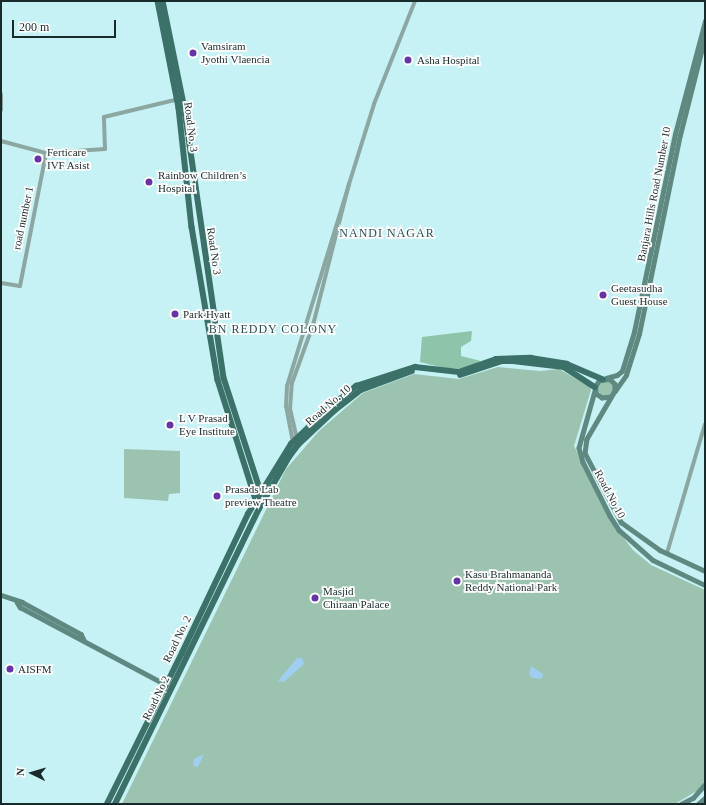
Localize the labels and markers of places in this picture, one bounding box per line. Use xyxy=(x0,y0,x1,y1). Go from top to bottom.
place label: Vamsiram Jyothi Vlaencia xyxy=(201,40,269,66)
marker: Vamsiram Jyothi Vlaencia xyxy=(188,48,198,58)
place label: Asha Hospital xyxy=(417,53,481,67)
marker: Asha Hospital xyxy=(402,54,414,66)
place label: Ferticare IVF Asist xyxy=(47,146,88,172)
marker: Ferticare IVF Asist xyxy=(32,153,44,165)
place label: Rainbow Children’s Hospital xyxy=(158,169,246,195)
marker: Rainbow Children’s Hospital xyxy=(143,176,155,188)
place label: Geetasudha Guest House xyxy=(611,282,670,308)
marker: Geetasudha Guest House xyxy=(598,290,608,300)
place label: Park Hyatt xyxy=(183,307,232,321)
marker: Park Hyatt xyxy=(170,309,180,319)
place label: L V Prasad Eye Institute xyxy=(179,412,237,438)
marker: L V Prasad Eye Institute xyxy=(164,419,176,431)
place label: Prasads Lab preview Theatre xyxy=(225,483,300,509)
marker: Prasads Lab preview Theatre xyxy=(212,491,222,501)
place label: Kasu Brahmananda Reddy National Park xyxy=(465,568,559,594)
marker: Kasu Brahmananda Reddy National Park xyxy=(452,576,462,586)
place label: Masjid Chiraan Palace xyxy=(323,585,391,611)
marker: Masjid Chiraan Palace xyxy=(310,593,320,603)
place label: AISFM xyxy=(18,662,48,676)
marker: AISFM xyxy=(5,664,15,674)

